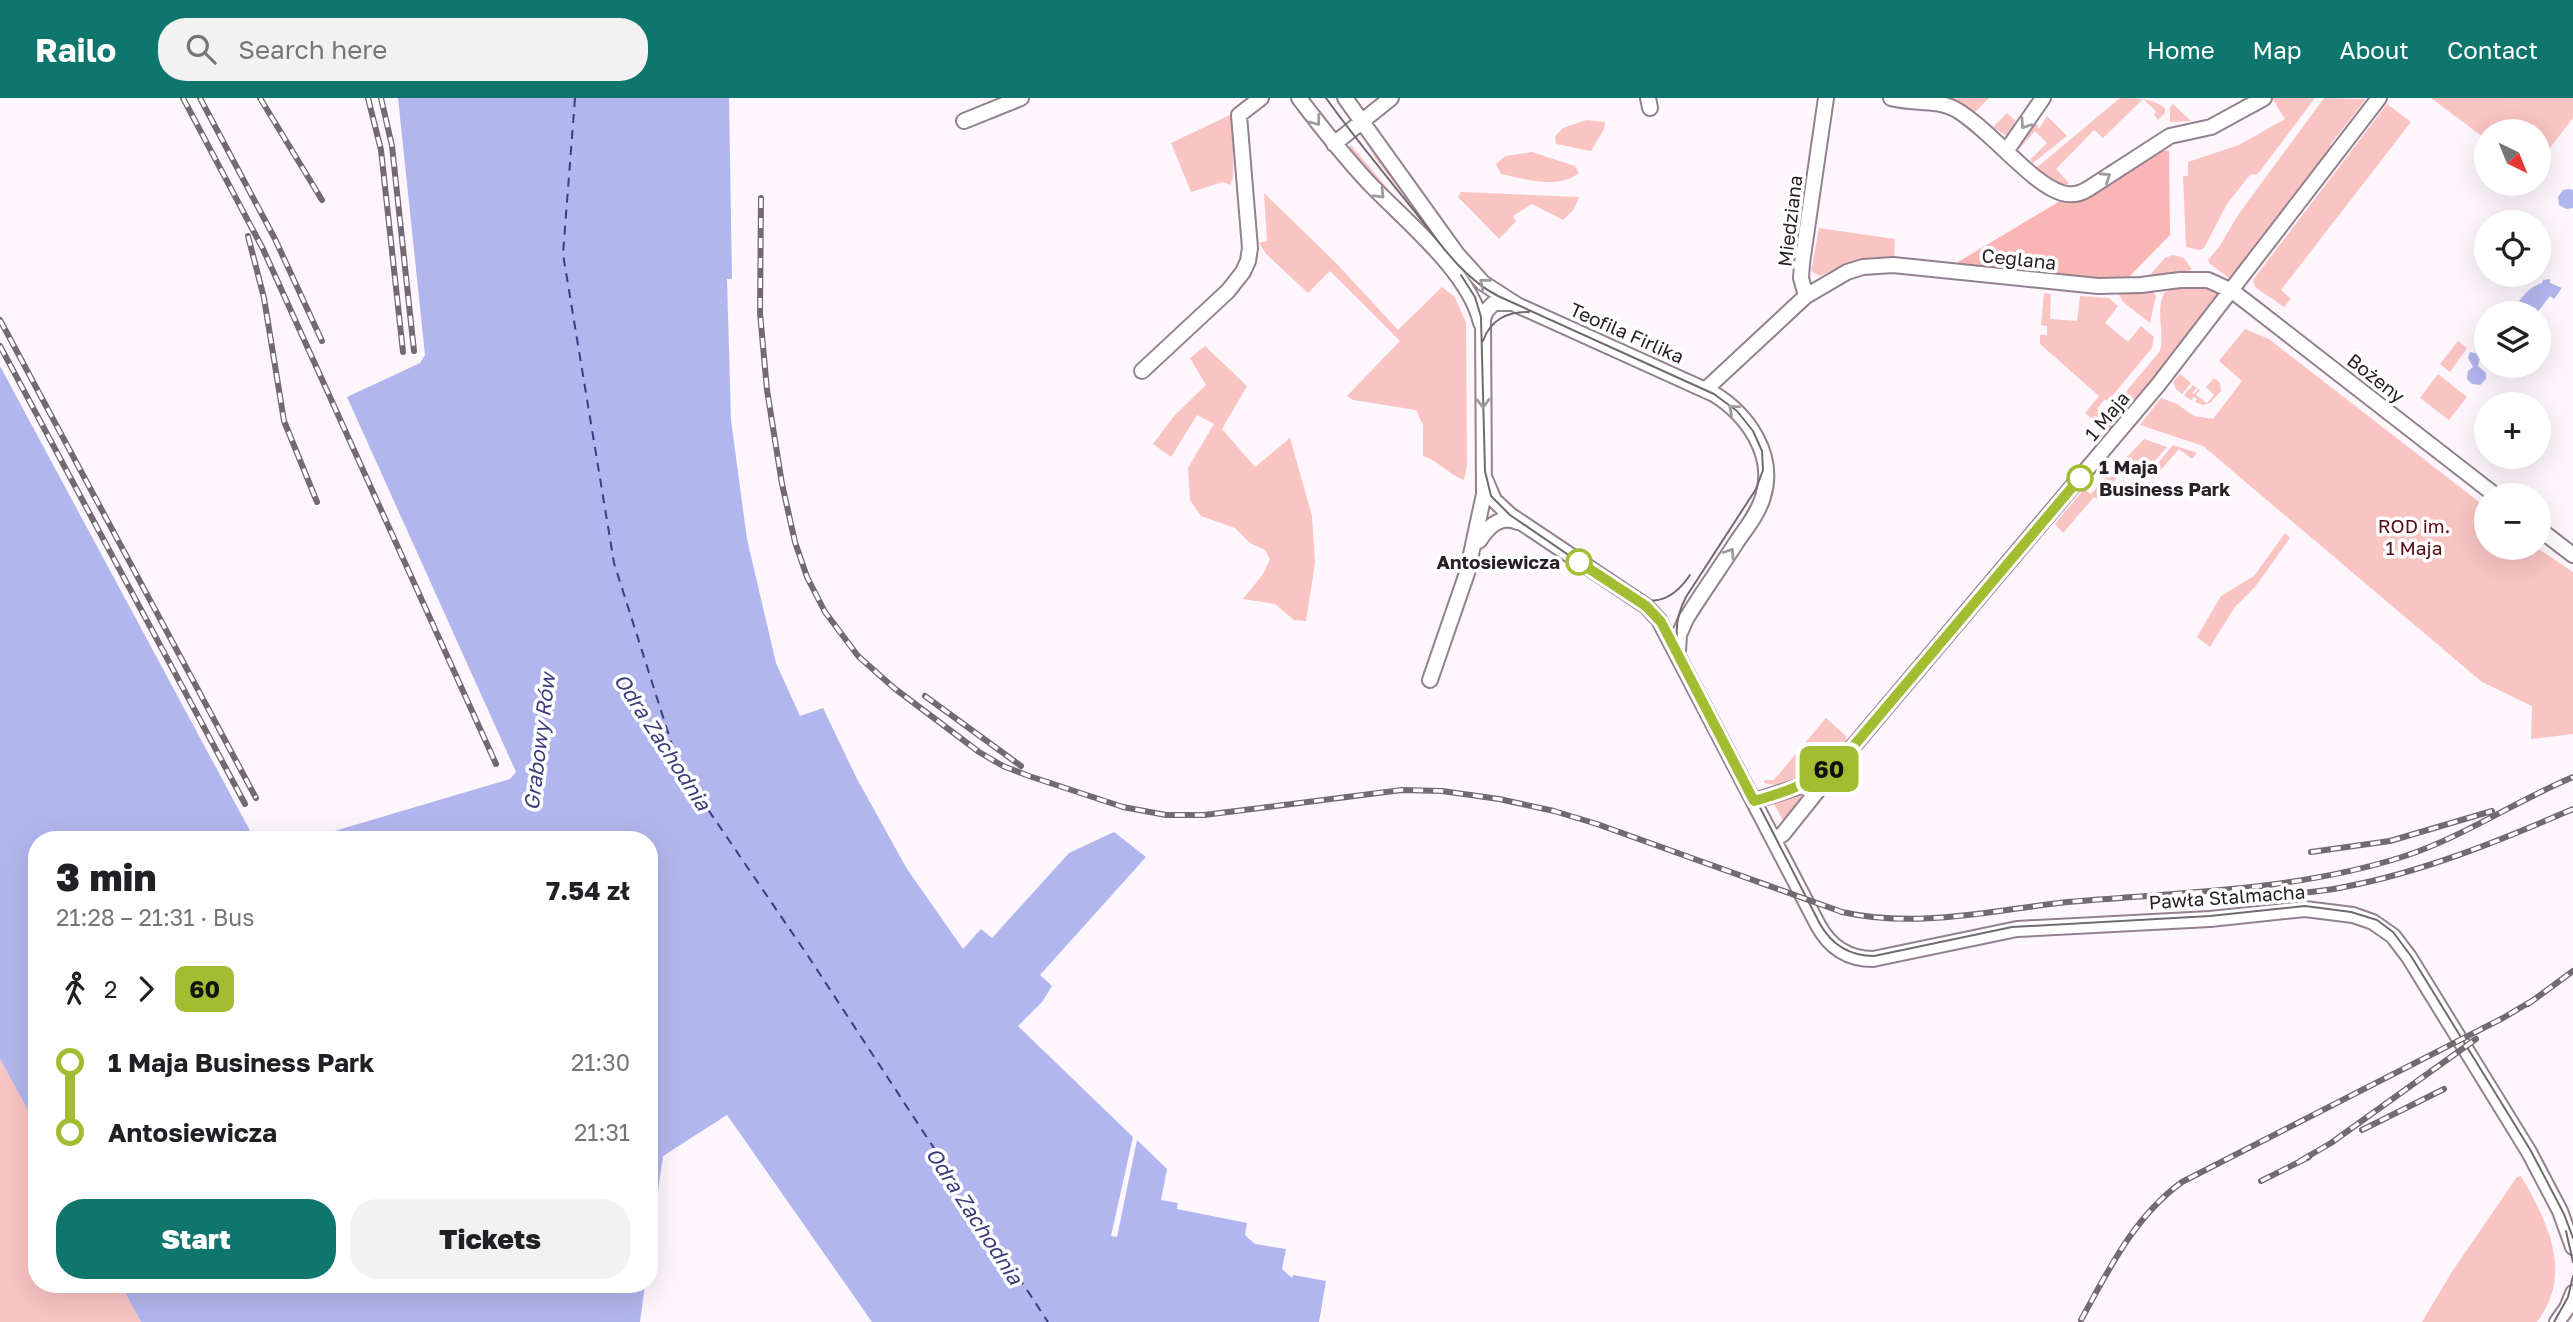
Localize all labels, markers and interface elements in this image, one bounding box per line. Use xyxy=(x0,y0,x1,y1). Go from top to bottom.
search box xyxy=(158,18,648,81)
text: Railo xyxy=(35,30,116,69)
icon: search xyxy=(182,30,220,68)
text: Search here xyxy=(238,34,387,65)
text: Home xyxy=(2147,35,2215,64)
text: Map xyxy=(2253,35,2302,64)
text: About xyxy=(2340,35,2409,64)
text: Contact xyxy=(2447,35,2538,64)
one-way arrow xyxy=(1308,113,1321,126)
one-way arrow xyxy=(2021,116,2033,129)
north arrow xyxy=(2474,119,2552,196)
map controls xyxy=(2474,119,2551,560)
one-way arrow xyxy=(2099,173,2112,186)
street label: Miedziana xyxy=(1772,174,1807,268)
one-way arrow xyxy=(1371,186,1384,199)
button: locate xyxy=(2474,210,2551,287)
street label: Ceglana xyxy=(1981,243,2057,274)
one-way arrow xyxy=(1479,278,1491,291)
street label: Teofila Firlika xyxy=(1567,297,1688,368)
button: layers xyxy=(2474,301,2551,378)
street label: Bożeny xyxy=(2343,348,2410,407)
street label: 1 Maja xyxy=(2080,387,2134,445)
button: + xyxy=(2474,392,2551,469)
one-way arrow xyxy=(1476,398,1491,409)
one-way arrow xyxy=(1728,404,1741,417)
place label: 1 Maja Business Park xyxy=(2099,455,2230,500)
marker: 1 Maja Business Park xyxy=(2067,465,2093,491)
button: − xyxy=(2474,483,2551,560)
park label: ROD im. 1 Maja xyxy=(2378,514,2450,559)
one-way arrow xyxy=(1722,548,1734,561)
marker: Antosiewicza xyxy=(1566,549,1592,575)
place label: Antosiewicza xyxy=(1436,550,1560,573)
water label: Odra Zachodnia xyxy=(609,668,717,816)
water label: Grabowy Rów xyxy=(518,669,561,812)
line badge: 60 xyxy=(1798,746,1860,792)
text: 60 xyxy=(1814,754,1844,783)
text: 3 min xyxy=(56,854,156,899)
text: 7.54 zł xyxy=(546,875,630,906)
street label: Pawła Stalmacha xyxy=(2148,880,2306,913)
text: 21:28 – 21:31 · Bus xyxy=(56,903,254,931)
icon: walk xyxy=(56,970,94,1008)
icon: forward xyxy=(127,970,165,1008)
text: 60 xyxy=(189,974,220,1003)
text: 2 xyxy=(104,975,117,1003)
text: 1 Maja Business Park xyxy=(108,1047,374,1078)
text: 21:30 xyxy=(571,1048,630,1076)
text: Antosiewicza xyxy=(108,1117,277,1148)
text: 21:31 xyxy=(574,1118,630,1146)
water label: Odra Zachodnia xyxy=(921,1142,1029,1290)
button: Start xyxy=(56,1199,336,1279)
button: Tickets xyxy=(350,1199,630,1279)

